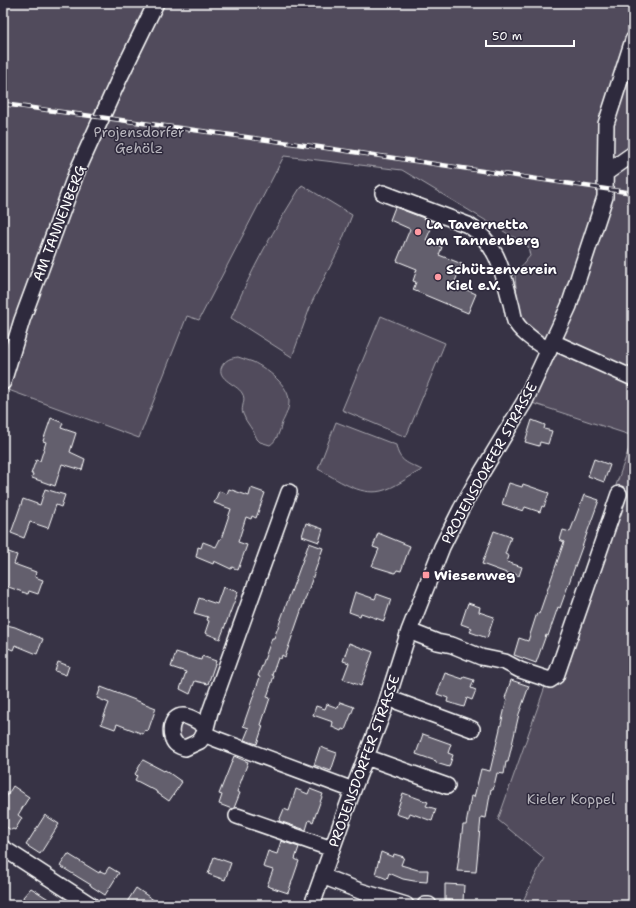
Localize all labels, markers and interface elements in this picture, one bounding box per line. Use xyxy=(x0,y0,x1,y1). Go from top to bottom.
scale bar xyxy=(486,22,574,48)
text: 50 m xyxy=(492,28,522,44)
park label: Projensdorfer Gehölz xyxy=(94,123,185,157)
street label: AM TANNENBERG xyxy=(29,162,90,284)
place label: La Tavernetta am Tannenberg xyxy=(426,215,539,249)
marker: La Tavernetta am Tannenberg xyxy=(413,227,423,237)
place label: Schützenverein Kiel e.V. xyxy=(446,260,557,294)
marker: Schützenverein Kiel e.V. xyxy=(433,272,443,282)
street label: PROJENSDORFER STRASSE xyxy=(437,379,541,547)
place label: Wiesenweg xyxy=(434,566,515,584)
marker: Wiesenweg xyxy=(421,570,431,580)
street label: PROJENSDORFER STRASSE xyxy=(324,672,404,850)
park label: Kieler Koppel xyxy=(527,790,616,808)

